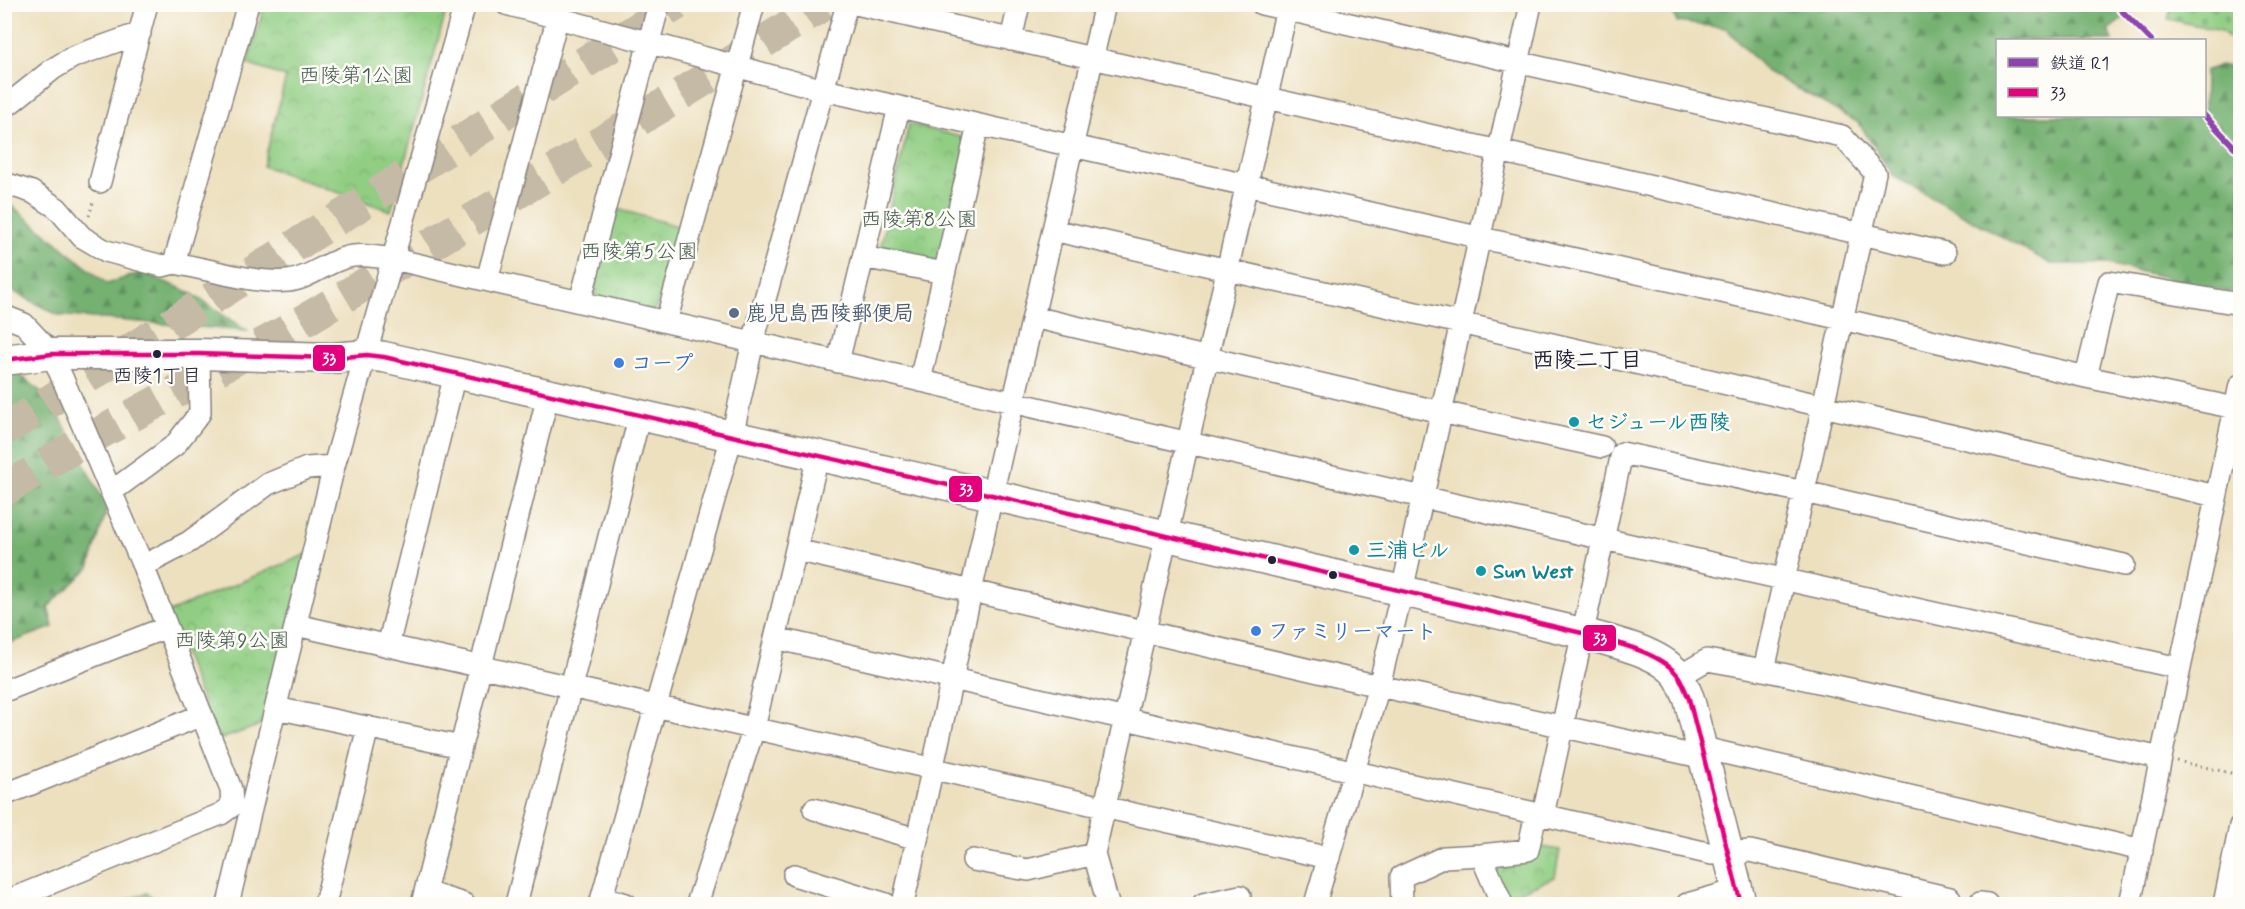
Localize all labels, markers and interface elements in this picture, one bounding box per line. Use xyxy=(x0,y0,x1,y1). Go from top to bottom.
legend xyxy=(1996,39,2206,117)
text: 鉄道 R1 xyxy=(2050,52,2109,76)
park label: 西陵第1公園 xyxy=(299,62,413,90)
text: 33 xyxy=(2050,82,2066,106)
park label: 西陵第8公園 xyxy=(861,206,977,234)
park label: 西陵第5公園 xyxy=(580,238,698,266)
place label: 鹿児島西陵郵便局 xyxy=(746,300,914,328)
marker: 鹿児島西陵郵便局 xyxy=(727,306,741,320)
line badge: 33 xyxy=(312,344,346,372)
district label: 西陵二丁目 xyxy=(1532,347,1642,375)
marker: 西陵1丁目 xyxy=(151,348,163,360)
text: 33 xyxy=(322,349,336,370)
place label: コープ xyxy=(631,350,693,378)
marker: コープ xyxy=(612,356,626,370)
place label: 西陵1丁目 xyxy=(113,363,201,390)
place label: セジュール西陵 xyxy=(1586,409,1730,437)
marker: セジュール西陵 xyxy=(1567,415,1581,429)
line badge: 33 xyxy=(948,475,983,503)
text: 33 xyxy=(959,480,973,501)
place label: 三浦ビル xyxy=(1366,537,1450,565)
marker: 三浦ビル xyxy=(1347,543,1361,557)
unlabelled marker xyxy=(1266,554,1278,566)
place label: Sun West xyxy=(1493,558,1574,586)
marker: Sun West xyxy=(1474,564,1488,578)
unlabelled marker xyxy=(1327,569,1339,581)
place label: ファミリーマート xyxy=(1268,618,1437,646)
marker: ファミリーマート xyxy=(1249,624,1263,638)
line badge: 33 xyxy=(1582,624,1617,652)
park label: 西陵第9公園 xyxy=(174,627,290,655)
text: 33 xyxy=(1593,629,1607,650)

